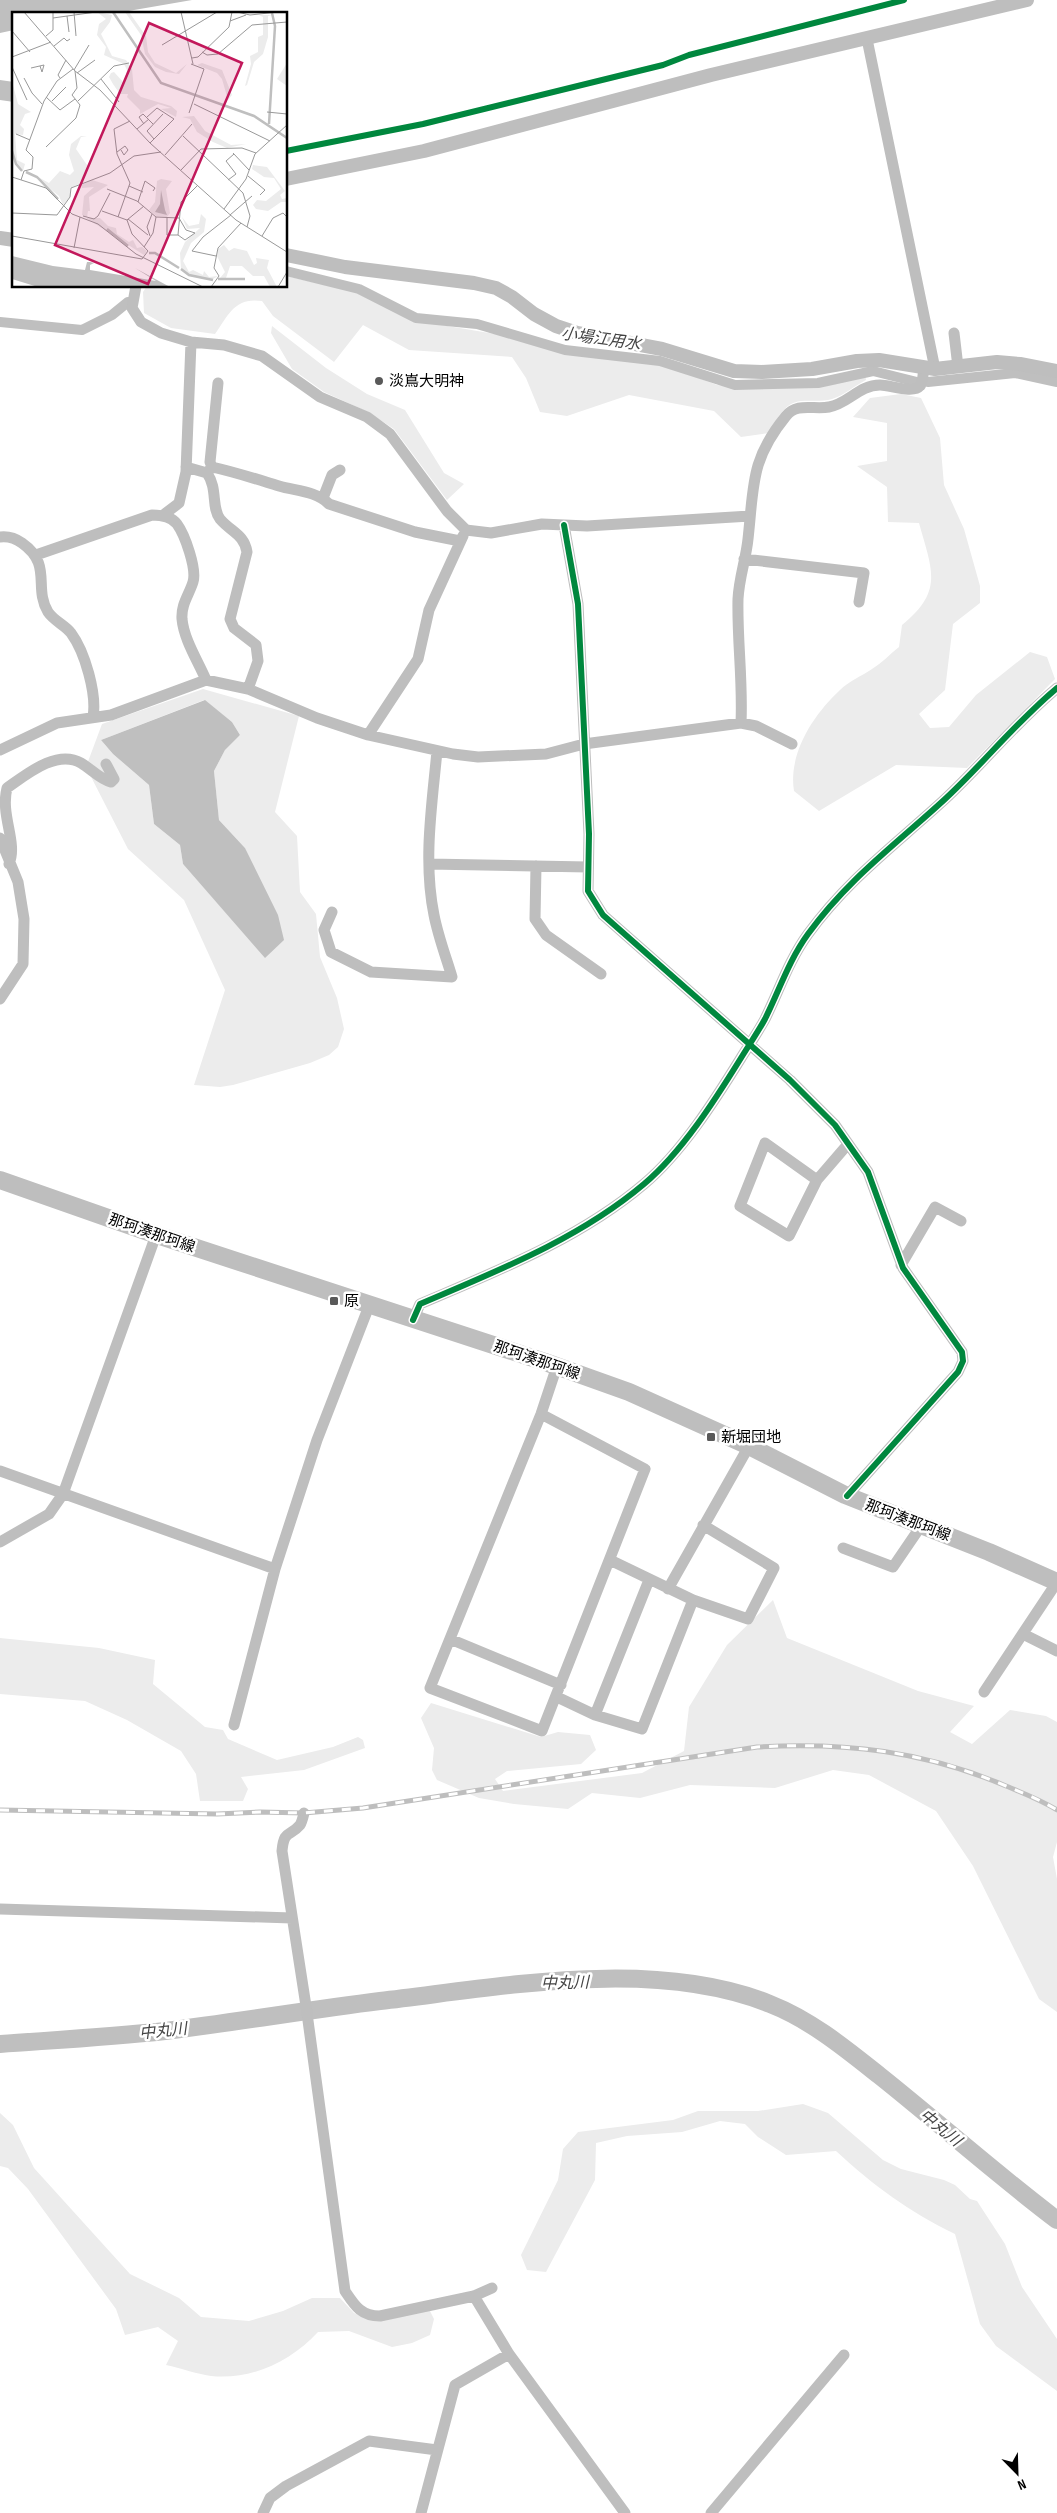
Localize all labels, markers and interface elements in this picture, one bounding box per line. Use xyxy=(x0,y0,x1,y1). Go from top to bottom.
inset map xyxy=(12,12,288,288)
water label: 小場江用水 xyxy=(560,325,644,355)
place label: 淡嶌大明神 xyxy=(389,372,464,391)
marker: 淡嶌大明神 xyxy=(373,375,385,387)
street label: 那珂湊那珂線 xyxy=(106,1210,197,1257)
place label: 原 xyxy=(344,1292,359,1311)
marker: 原 xyxy=(328,1295,340,1307)
street label: 那珂湊那珂線 xyxy=(491,1337,582,1384)
place label: 新堀団地 xyxy=(721,1428,781,1447)
marker: 新堀団地 xyxy=(705,1431,717,1443)
street label: 那珂湊那珂線 xyxy=(862,1495,953,1545)
water label: 中丸川 xyxy=(541,1974,591,1993)
water label: 中丸川 xyxy=(138,2019,190,2043)
water label: 中丸川 xyxy=(915,2106,966,2152)
north arrow xyxy=(992,2448,1042,2498)
text: N xyxy=(1015,2475,1029,2494)

